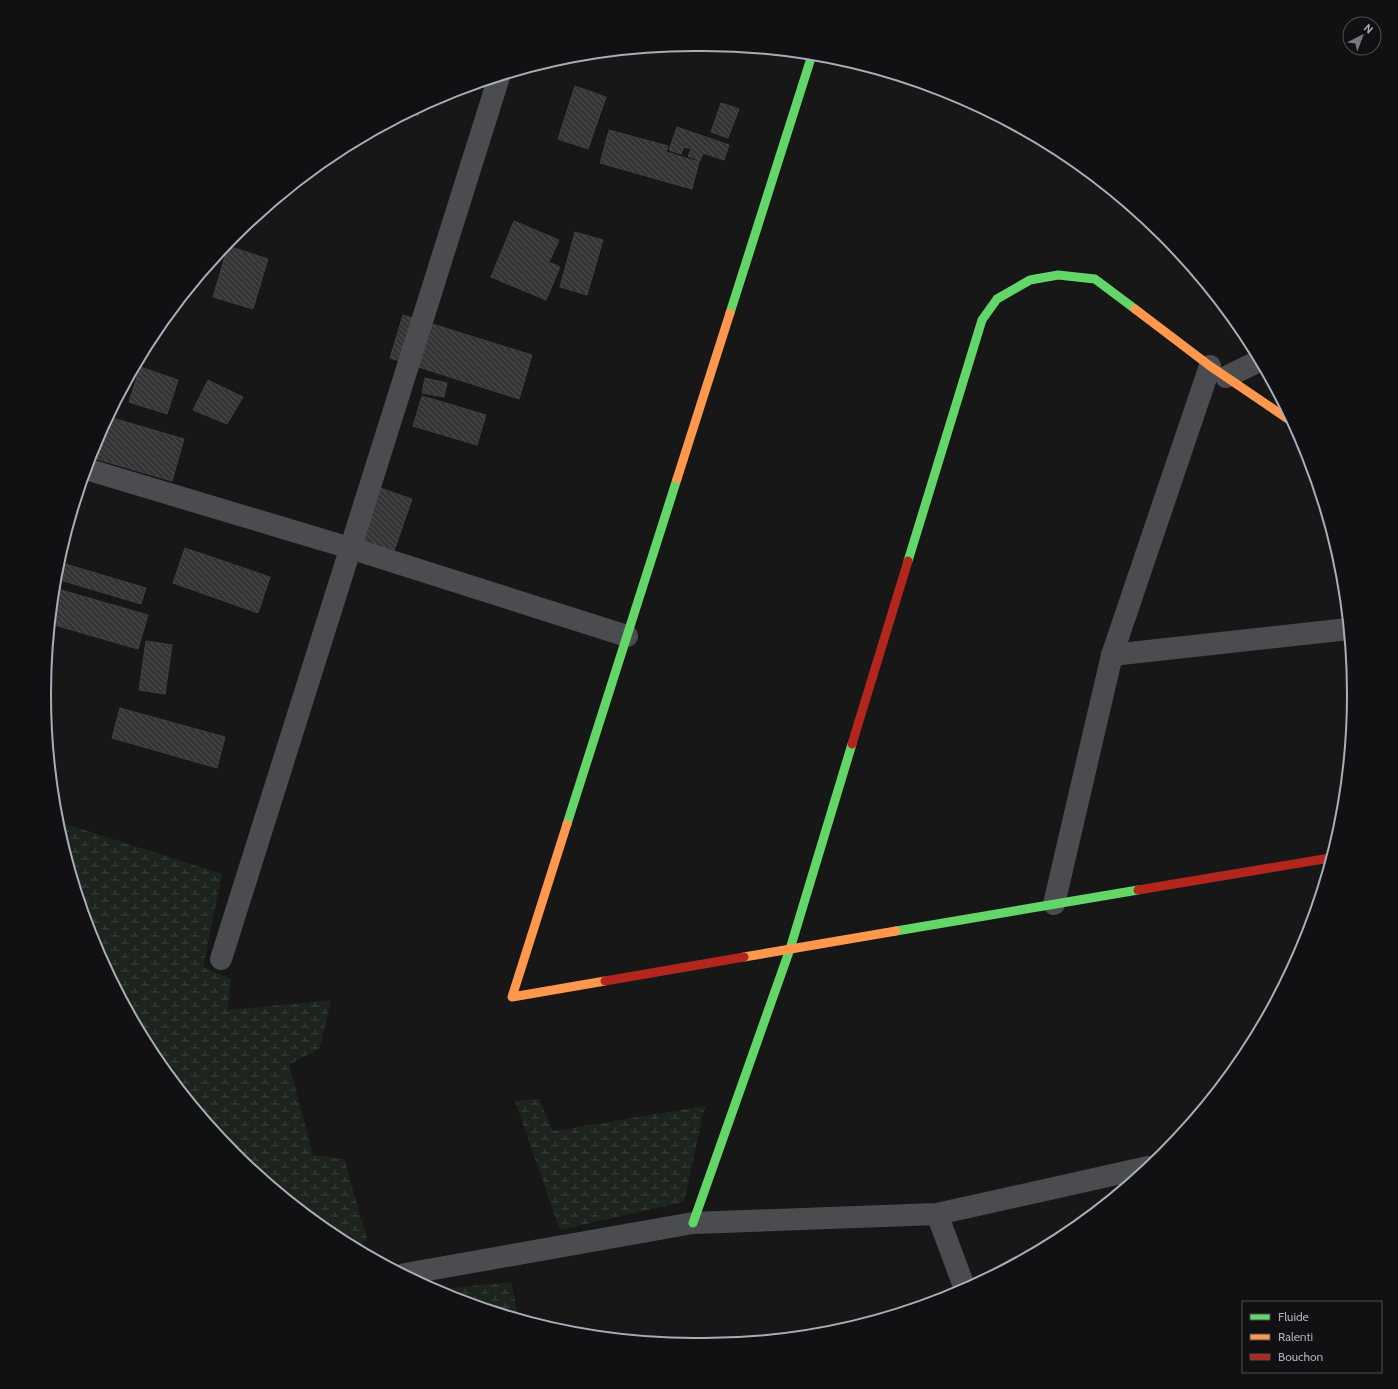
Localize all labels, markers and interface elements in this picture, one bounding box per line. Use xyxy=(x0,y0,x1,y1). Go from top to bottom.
north arrow xyxy=(1342,16,1382,56)
text: N xyxy=(1361,21,1376,36)
legend xyxy=(1242,1301,1382,1373)
text: Fluide xyxy=(1278,1309,1309,1324)
text: Ralenti xyxy=(1278,1329,1313,1344)
text: Bouchon xyxy=(1278,1349,1324,1364)

